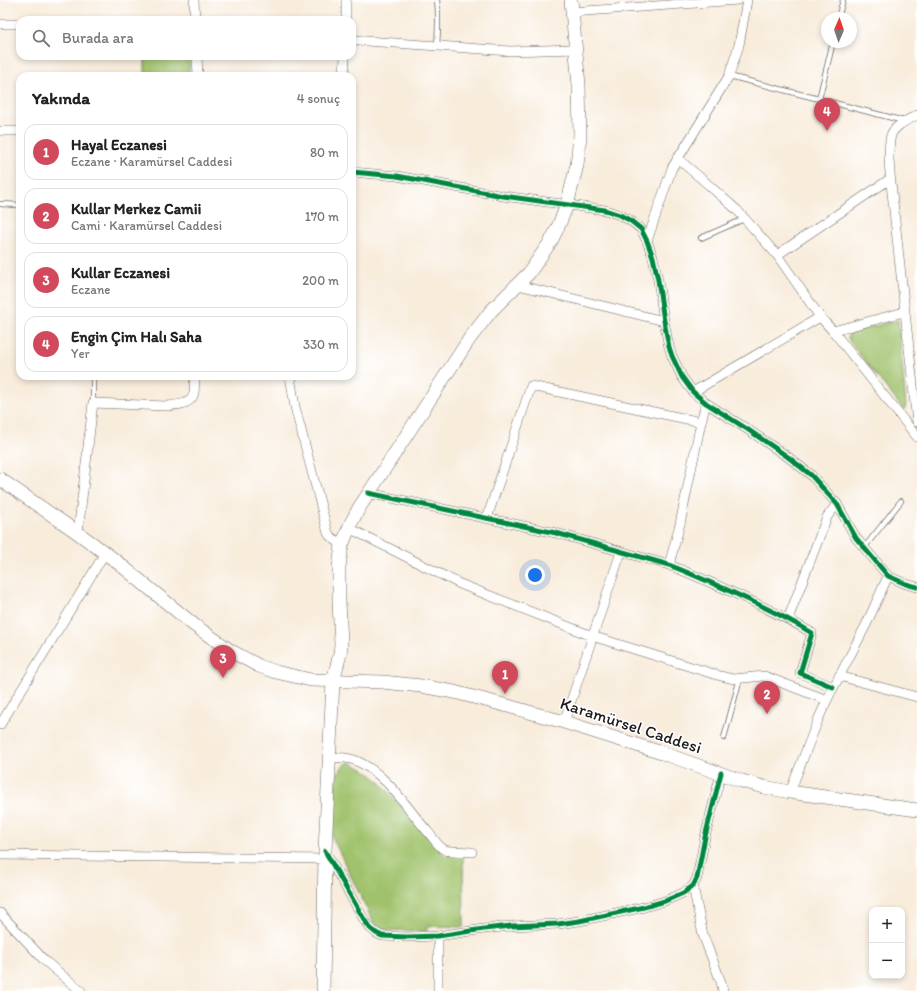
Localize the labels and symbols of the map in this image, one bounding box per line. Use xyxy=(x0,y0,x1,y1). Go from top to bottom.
north arrow xyxy=(821,12,857,48)
pin: 4 xyxy=(814,98,840,131)
your location xyxy=(525,565,545,585)
pin: 3 xyxy=(210,645,236,678)
pin: 1 xyxy=(492,661,518,694)
pin: 2 xyxy=(754,681,780,714)
street label: Karamürsel Caddesi xyxy=(558,693,704,757)

